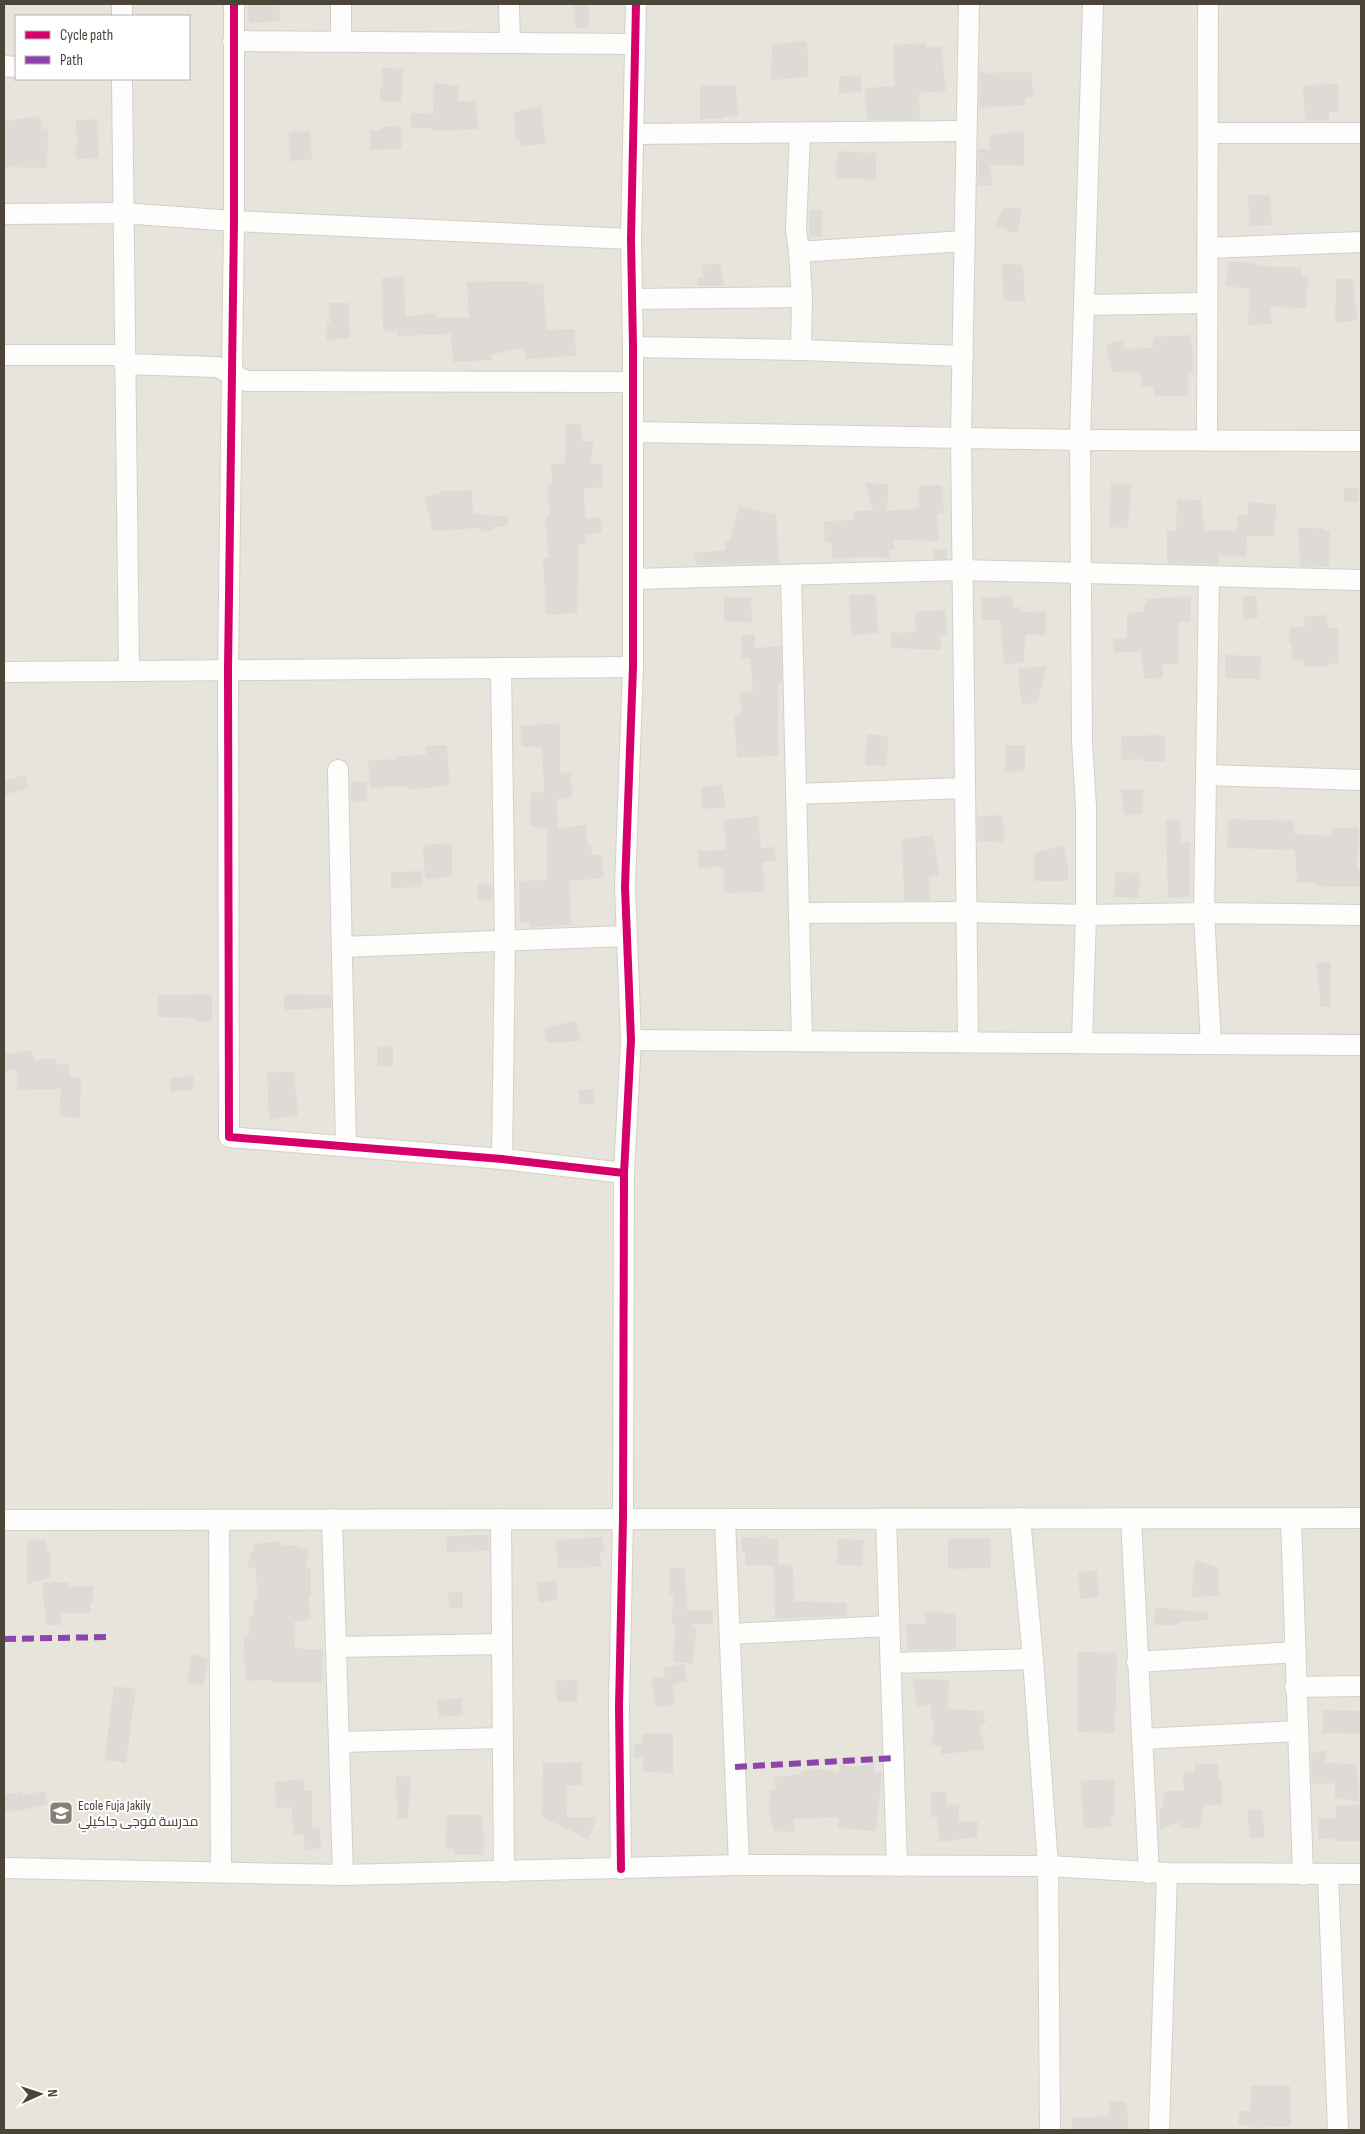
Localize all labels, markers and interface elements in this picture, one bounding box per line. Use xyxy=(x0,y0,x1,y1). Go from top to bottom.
legend xyxy=(15,15,190,80)
text: Cycle path xyxy=(60,26,113,45)
text: Path xyxy=(60,51,83,70)
place label: Ecole Fuja Jakily مدرسة فوجى جاكيلي xyxy=(78,1797,199,1833)
school or university icon: Ecole Fuja Jakily مدرسة فوجى جاكيلي xyxy=(48,1800,74,1826)
north arrow xyxy=(15,2069,65,2119)
text: N xyxy=(44,2089,61,2098)

